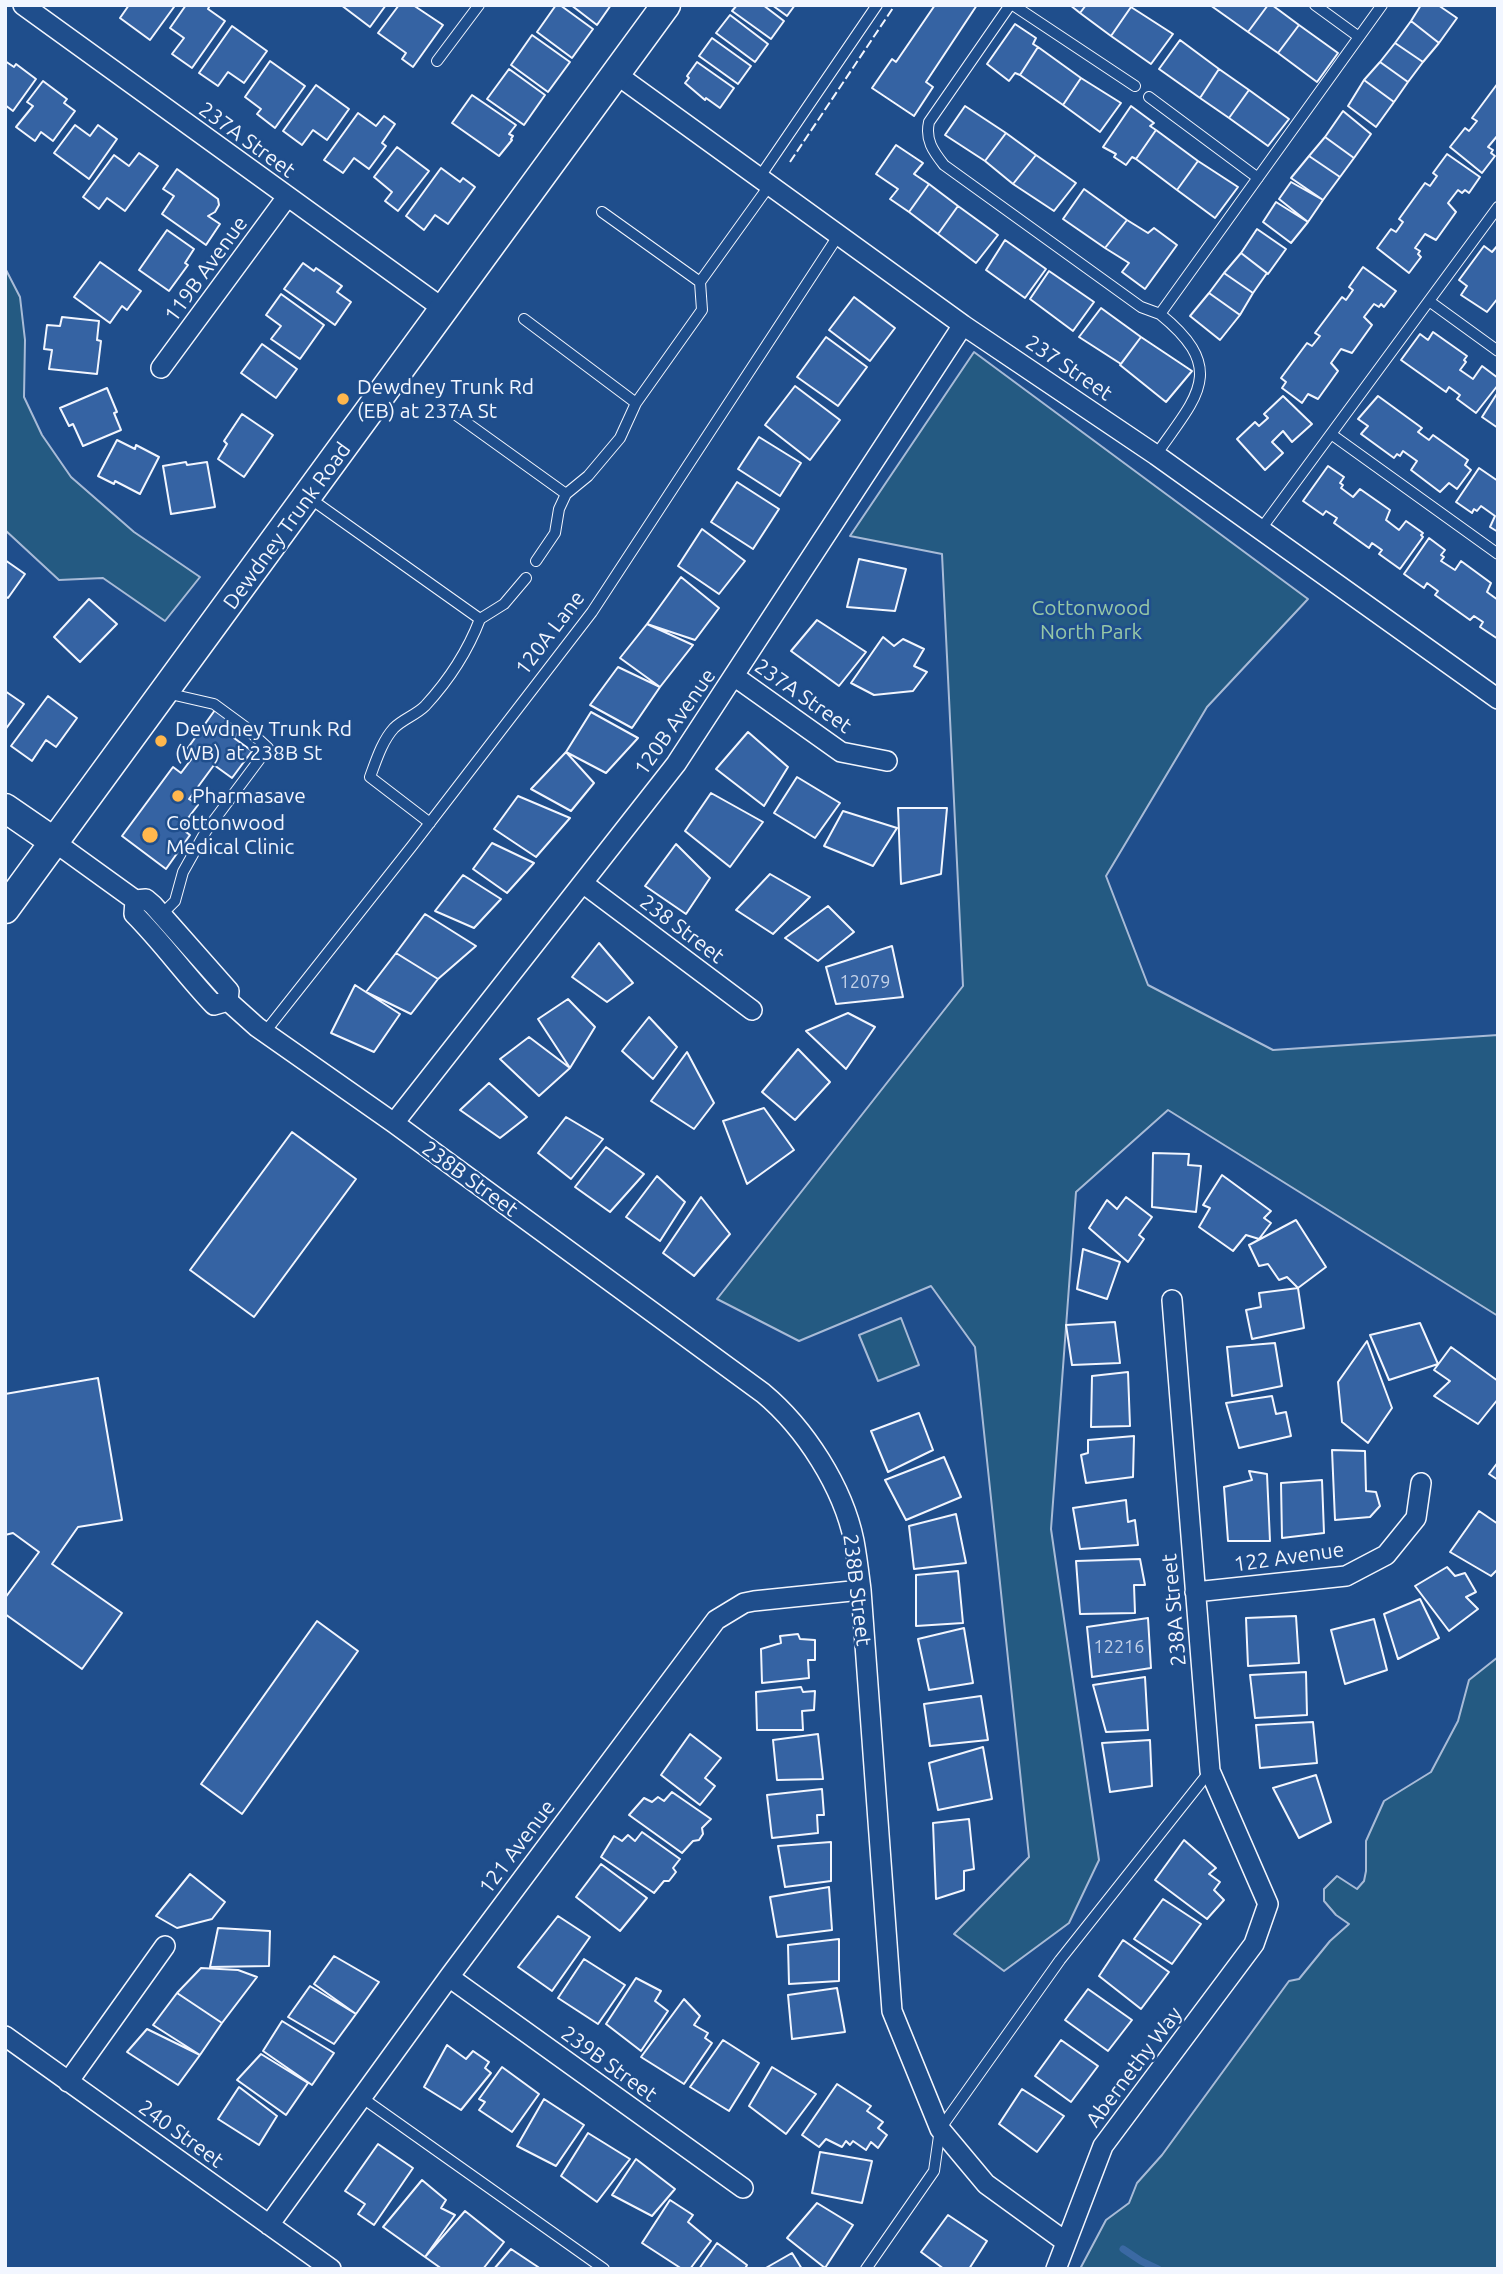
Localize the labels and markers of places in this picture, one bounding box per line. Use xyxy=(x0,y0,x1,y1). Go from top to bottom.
place label: Dewdney Trunk Rd (EB) at 237A St xyxy=(357,374,534,424)
marker: Dewdney Trunk Rd (EB) at 237A St xyxy=(335,391,351,407)
place label: Dewdney Trunk Rd (WB) at 238B St xyxy=(175,716,352,766)
marker: Dewdney Trunk Rd (WB) at 238B St xyxy=(153,733,169,749)
place label: Pharmasave xyxy=(192,783,306,809)
marker: Pharmasave xyxy=(170,788,186,804)
place label: Cottonwood Medical Clinic xyxy=(166,810,294,860)
marker: Cottonwood Medical Clinic xyxy=(140,825,160,845)

